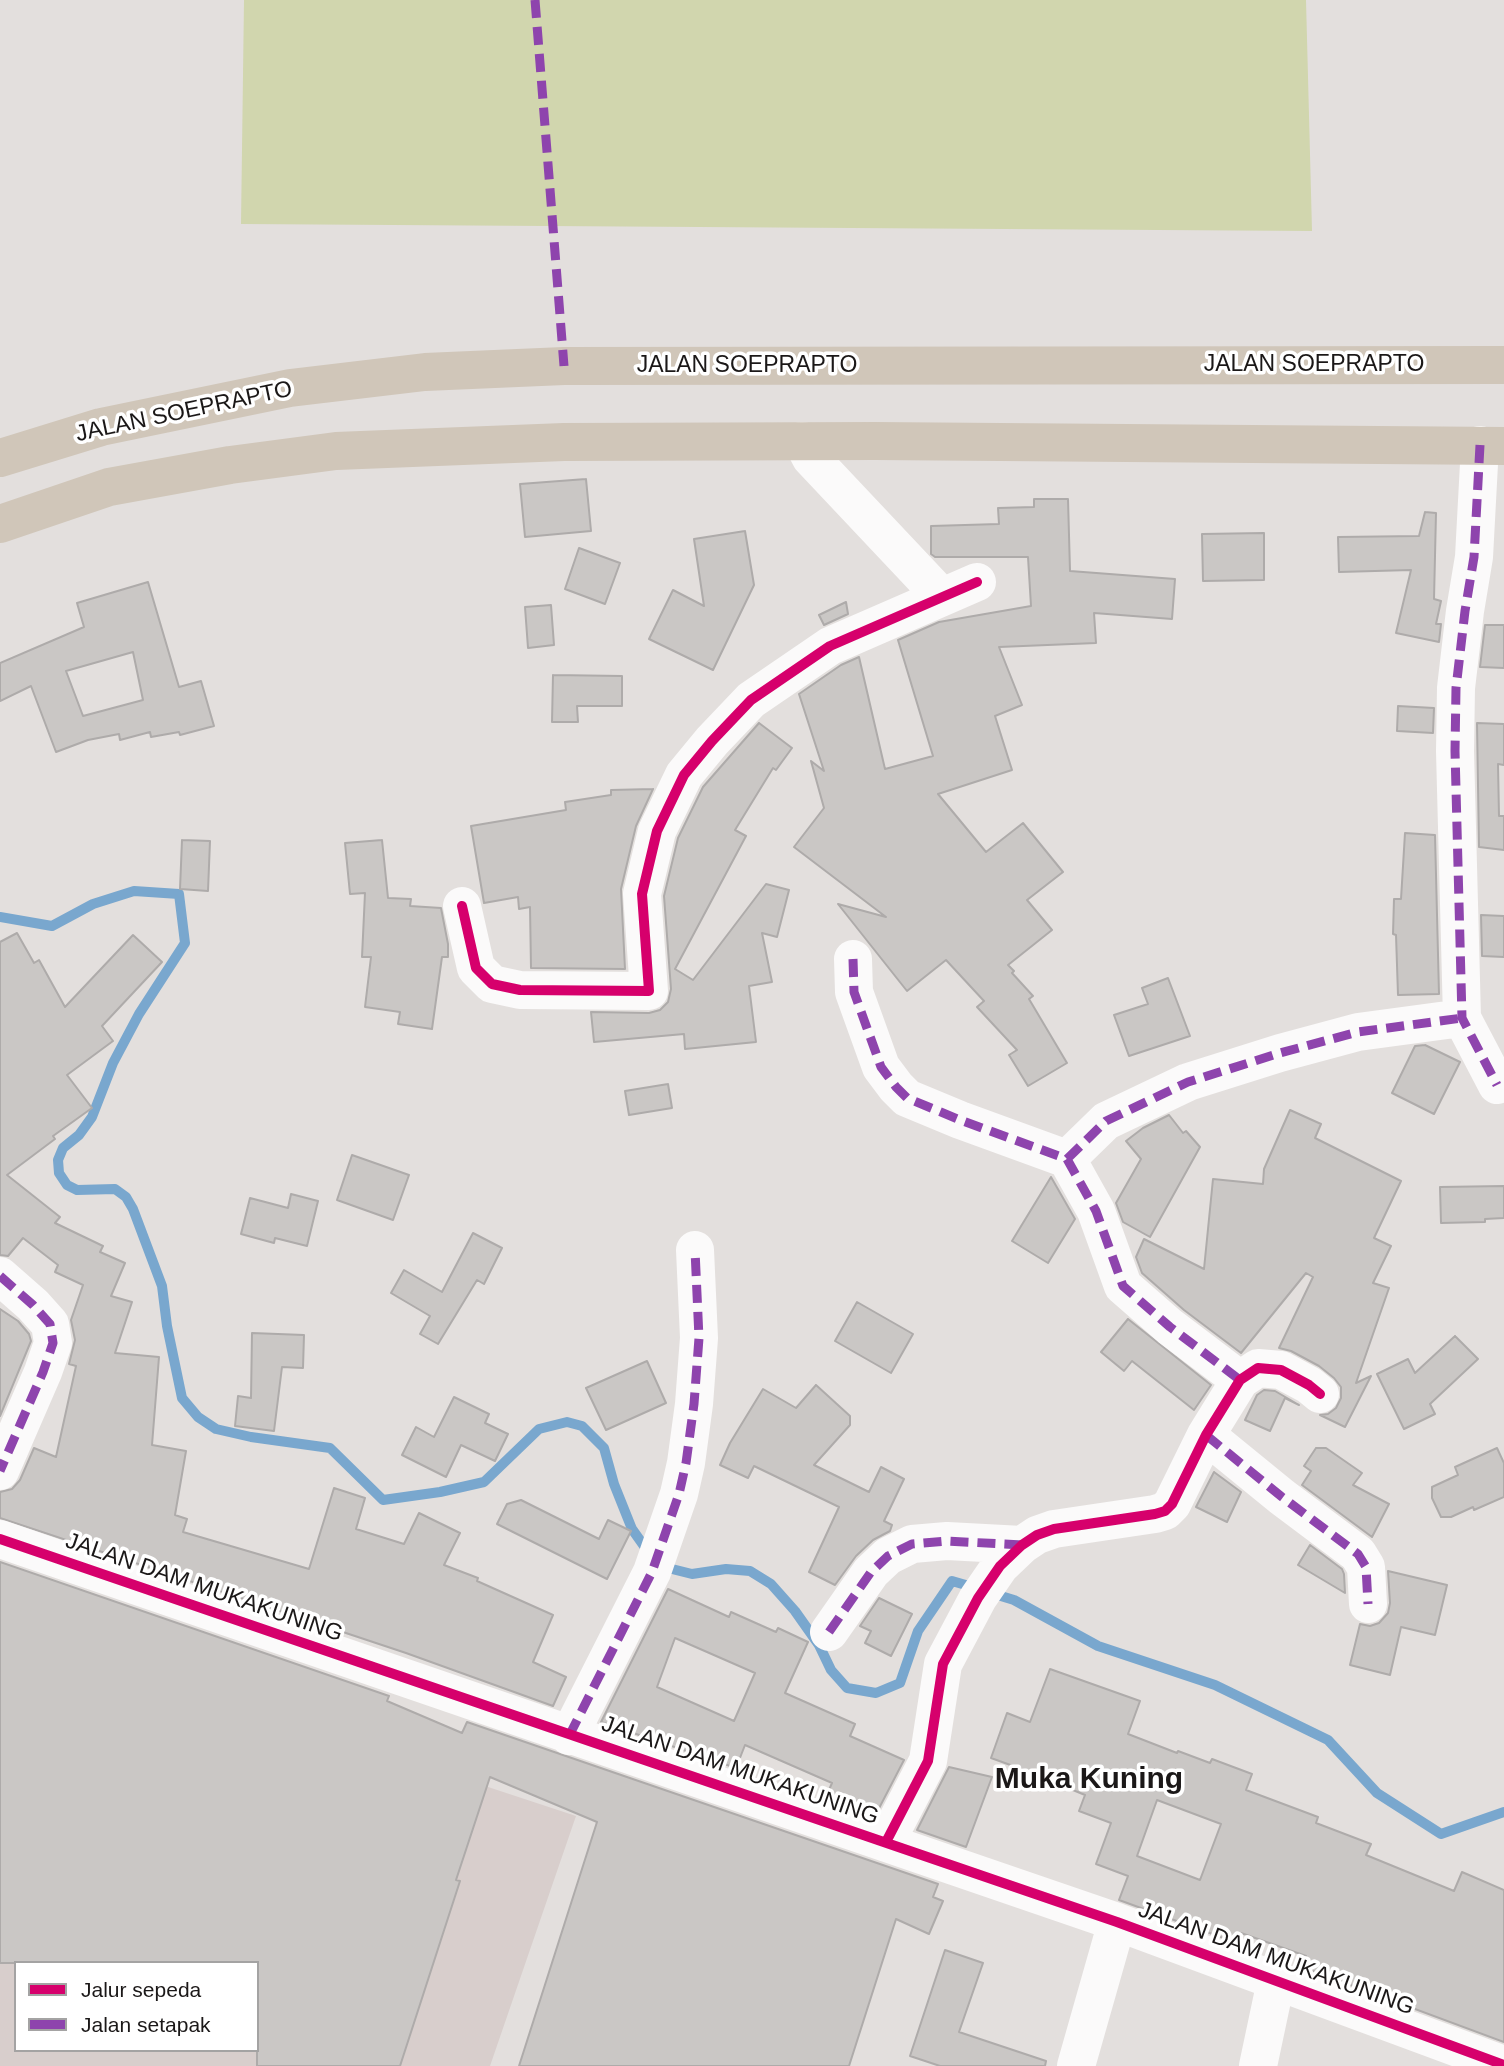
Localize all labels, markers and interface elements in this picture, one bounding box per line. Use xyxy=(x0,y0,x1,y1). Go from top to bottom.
street label: JALAN SOEPRAPTO xyxy=(1204,351,1424,379)
street label: JALAN SOEPRAPTO xyxy=(637,352,857,380)
street label: JALAN SOEPRAPTO xyxy=(73,376,295,448)
street label: JALAN DAM MUKAKUNING xyxy=(62,1528,346,1648)
street label: JALAN DAM MUKAKUNING xyxy=(598,1711,882,1831)
district label: Muka Kuning xyxy=(995,1762,1183,1798)
street label: JALAN DAM MUKAKUNING xyxy=(1134,1896,1418,2022)
legend xyxy=(14,1961,259,2052)
text: Jalur sepeda xyxy=(81,1978,201,2001)
text: Jalan setapak xyxy=(81,2013,211,2036)

